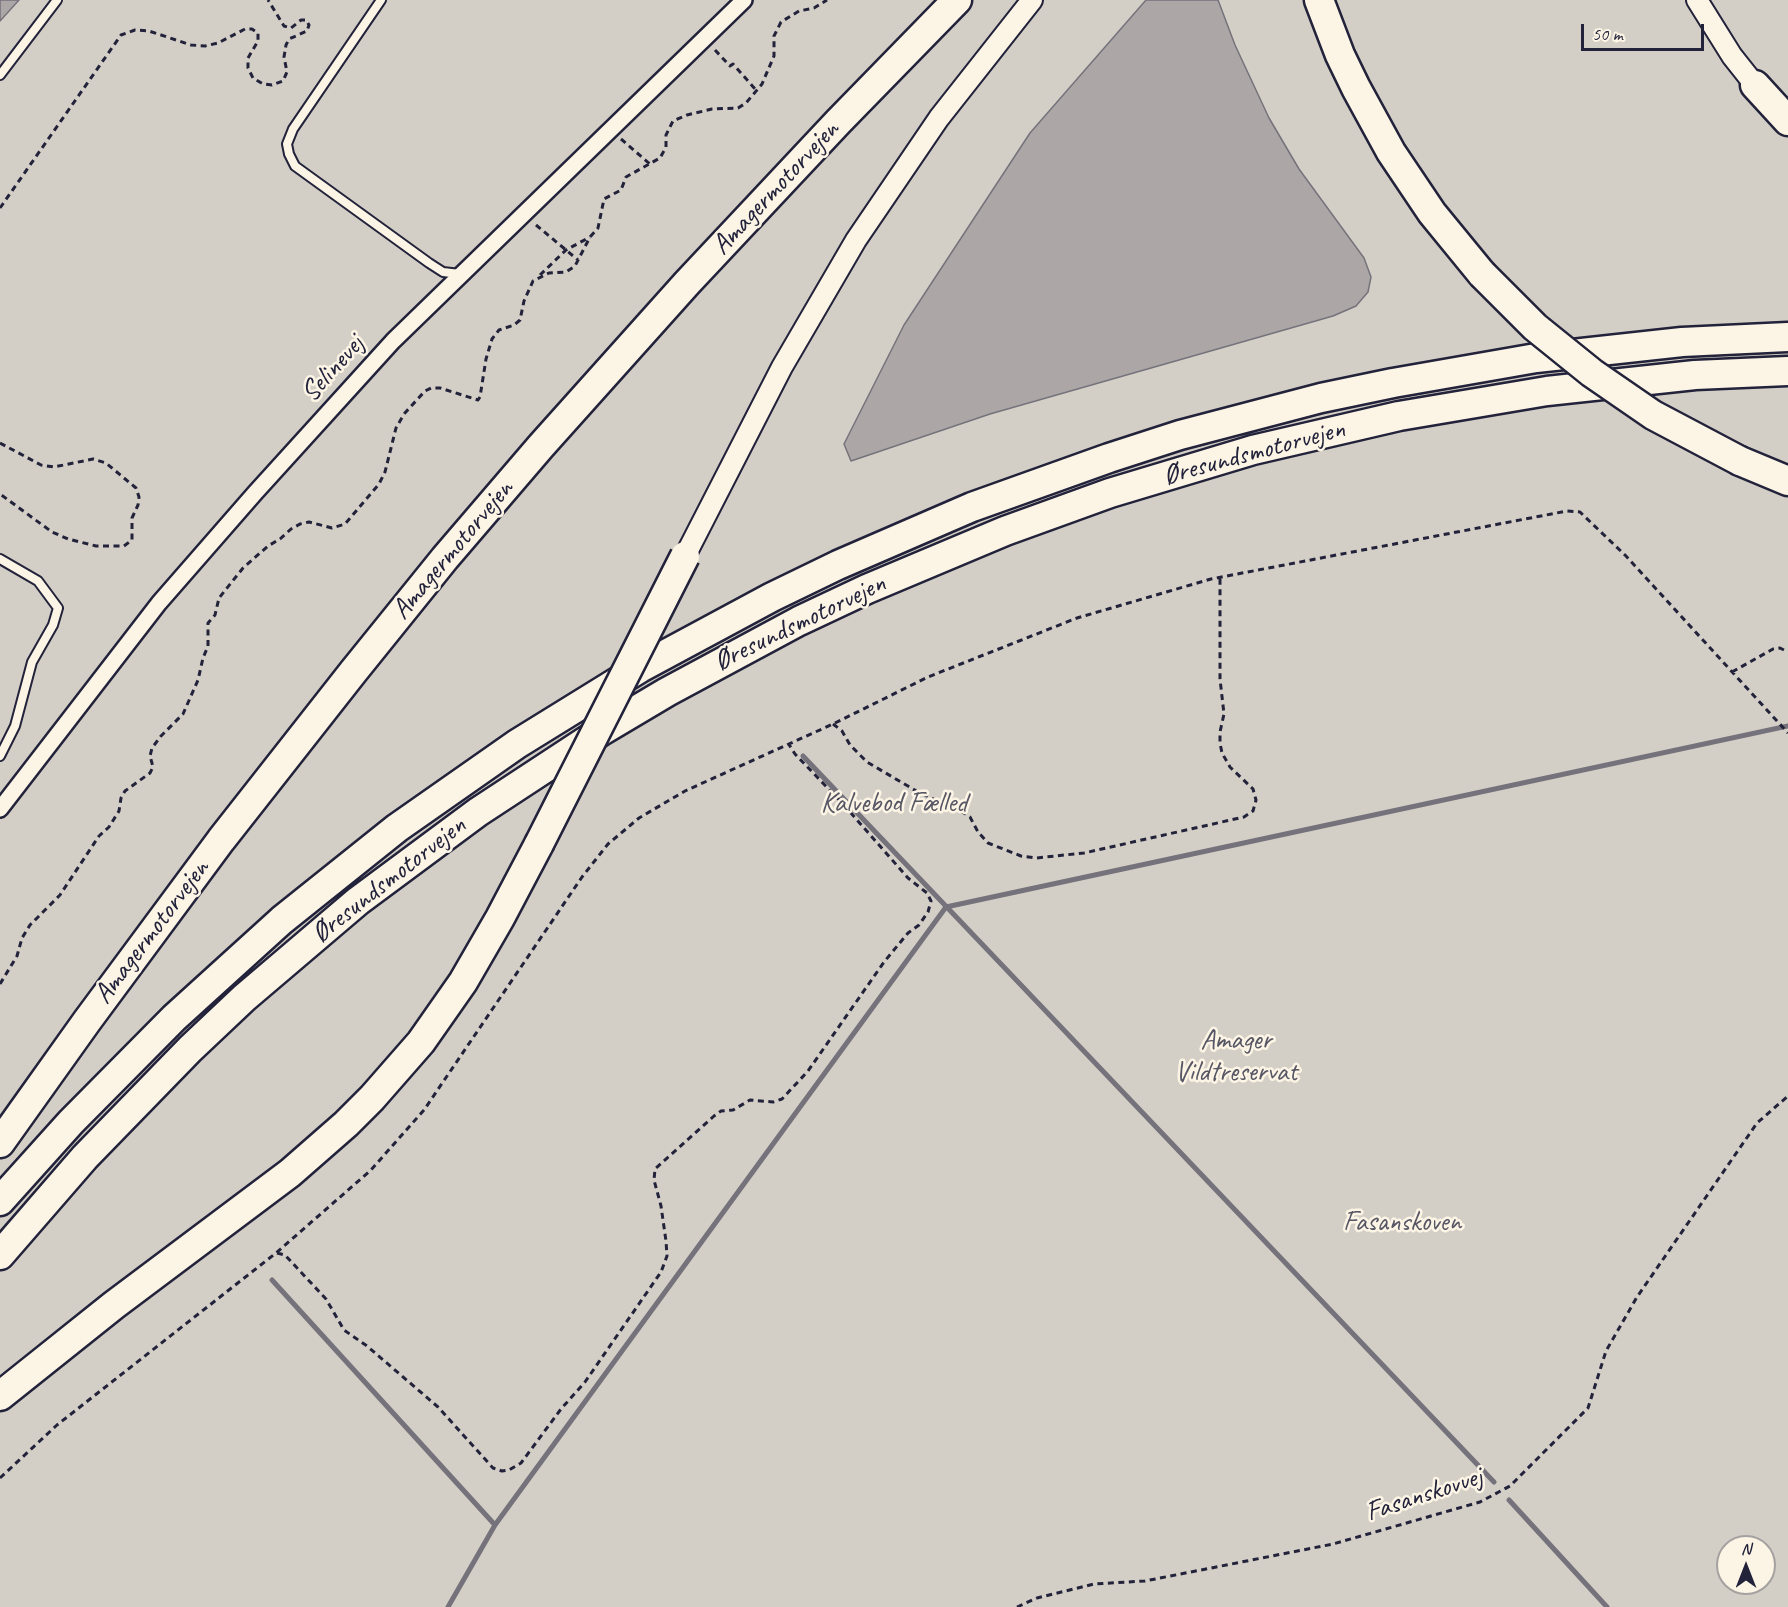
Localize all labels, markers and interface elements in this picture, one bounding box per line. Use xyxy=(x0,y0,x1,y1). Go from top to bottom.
scale bar xyxy=(1584,12,1707,50)
text: 50 m xyxy=(1592,23,1623,45)
street label: Amagermotorvejen xyxy=(705,114,847,262)
street label: Selinevej xyxy=(294,329,372,409)
street label: Øresundsmotorvejen xyxy=(1159,413,1349,493)
street label: Amagermotorvejen xyxy=(385,473,521,627)
street label: Øresundsmotorvejen xyxy=(709,567,891,679)
park label: Kalvebod Fælled xyxy=(821,787,967,821)
street label: Øresundsmotorvejen xyxy=(305,809,473,951)
street label: Amagermotorvejen xyxy=(87,853,217,1011)
park label: Amager Vildtreservat xyxy=(1175,1024,1297,1090)
park label: Fasanskoven xyxy=(1343,1206,1461,1240)
street label: Fasanskovvej xyxy=(1362,1460,1486,1530)
north arrow xyxy=(1716,1535,1776,1595)
text: N xyxy=(1741,1539,1751,1559)

